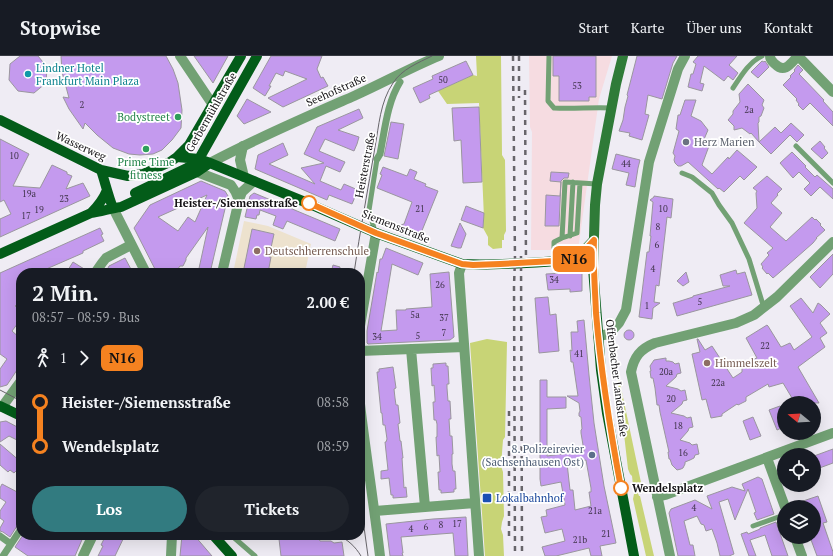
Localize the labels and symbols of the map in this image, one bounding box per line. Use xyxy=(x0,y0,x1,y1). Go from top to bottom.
place label: Lindner Hotel Frankfurt Main Plaza xyxy=(36,61,139,88)
marker: Lindner Hotel Frankfurt Main Plaza xyxy=(23,69,33,79)
street label: Gerbermühlstraße xyxy=(182,69,240,154)
street label: Seehofstraße xyxy=(304,70,369,110)
house number: 50 xyxy=(438,74,448,86)
house number: 53 xyxy=(572,80,582,92)
house number: 2 xyxy=(80,99,85,111)
house number: 2a xyxy=(744,104,754,116)
place label: Bodystreet xyxy=(117,110,170,124)
marker: Bodystreet xyxy=(173,112,183,122)
street label: Wasserweg xyxy=(54,128,108,164)
street label: Heisterstraße xyxy=(352,131,378,199)
place label: Herz Marien xyxy=(694,135,755,149)
marker: Herz Marien xyxy=(681,137,691,147)
marker: Prime Time fitness xyxy=(141,144,151,154)
house number: 10 xyxy=(9,150,19,162)
place label: Prime Time fitness xyxy=(118,155,175,182)
house number: 44 xyxy=(621,158,631,170)
house number: 19a xyxy=(22,188,37,200)
house number: 23 xyxy=(59,193,69,205)
marker: Heister-/Siemensstraße xyxy=(301,195,317,211)
place label: Heister-/Siemensstraße xyxy=(174,196,298,210)
house number: 21 xyxy=(415,203,425,215)
house number: 10 xyxy=(658,203,668,215)
house number: 19 xyxy=(34,204,44,216)
street label: Siemensstraße xyxy=(360,206,433,246)
house number: 17 xyxy=(21,210,31,222)
house number: 8 xyxy=(656,221,661,233)
house number: 6 xyxy=(655,239,660,251)
place label: Deutschherrenschule xyxy=(265,244,370,258)
marker: Deutschherrenschule xyxy=(252,246,262,256)
line badge: N16 xyxy=(551,246,597,272)
house number: 4 xyxy=(651,263,656,275)
house number: 34 xyxy=(549,274,559,286)
house number: 26 xyxy=(435,279,445,291)
house number: 5 xyxy=(698,296,703,308)
house number: 1 xyxy=(645,300,649,312)
house number: 5a xyxy=(410,309,420,321)
house number: 37 xyxy=(439,312,449,324)
street label: Offenbacher Landstraße xyxy=(603,318,631,438)
house number: 7 xyxy=(442,327,447,339)
house number: 5 xyxy=(416,330,421,342)
house number: 34 xyxy=(372,331,382,343)
house number: 22 xyxy=(760,340,770,352)
house number: 41 xyxy=(574,348,584,360)
place label: Himmelszelt xyxy=(715,356,777,370)
marker: Himmelszelt xyxy=(702,358,712,368)
house number: 20a xyxy=(659,366,674,378)
house number: 22a xyxy=(711,377,726,389)
house number: 20 xyxy=(666,393,676,405)
north arrow xyxy=(777,396,821,440)
house number: 18 xyxy=(673,420,683,432)
place label: 8. Polizeirevier (Sachsenhausen Ost) xyxy=(482,442,585,469)
house number: 16 xyxy=(678,447,688,459)
marker: 8. Polizeirevier (Sachsenhausen Ost) xyxy=(587,450,597,460)
marker: Wendelsplatz xyxy=(613,480,629,496)
place label: Wendelsplatz xyxy=(632,481,703,495)
place label: Lokalbahnhof xyxy=(496,491,565,505)
marker: Lokalbahnhof xyxy=(481,492,493,504)
house number: 4 xyxy=(692,502,697,514)
house number: 21a xyxy=(588,505,603,517)
house number: 17 xyxy=(452,518,462,530)
house number: 8 xyxy=(439,519,444,531)
house number: 6 xyxy=(424,521,429,533)
house number: 4 xyxy=(409,523,414,535)
house number: 21 xyxy=(601,528,611,540)
house number: 21b xyxy=(573,534,587,546)

